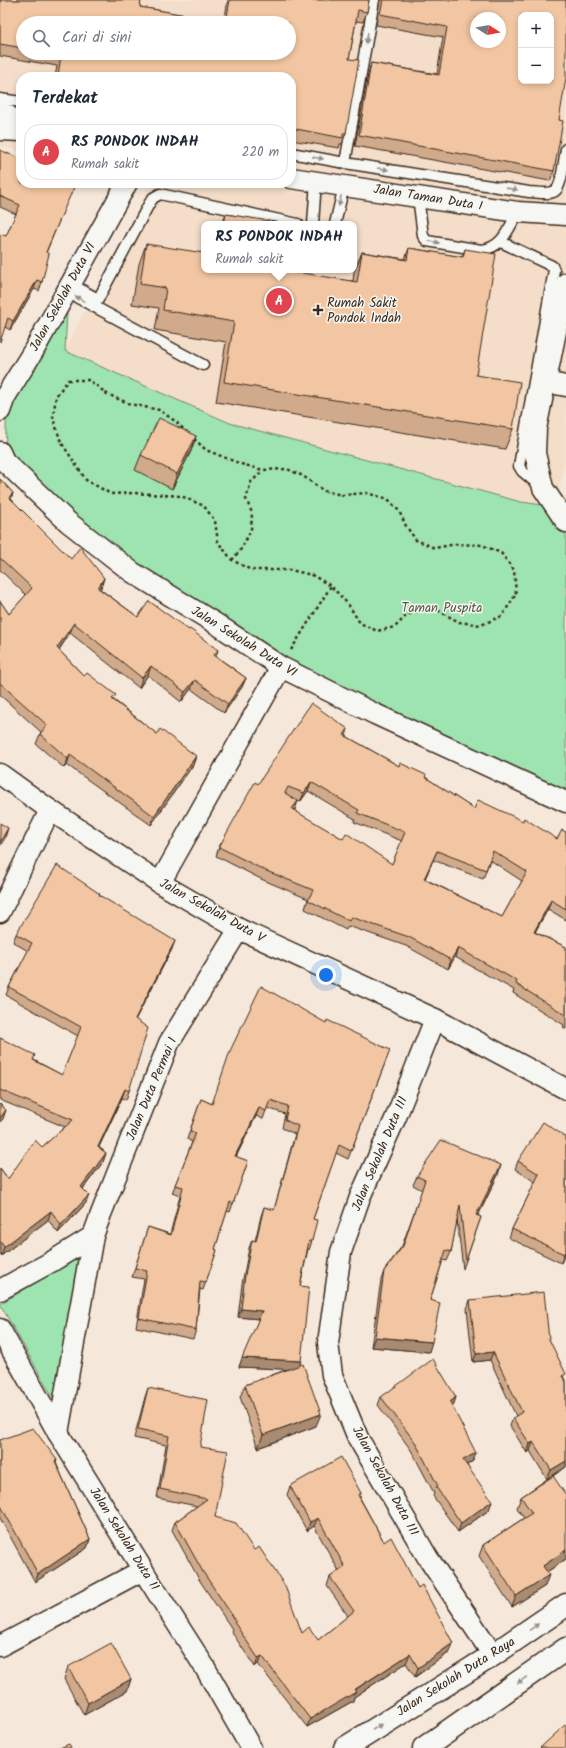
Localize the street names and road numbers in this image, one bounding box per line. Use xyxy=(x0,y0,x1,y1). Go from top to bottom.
street label: Jalan Taman Duta I xyxy=(372,179,484,217)
street label: Jalan Sekolah Duta VI xyxy=(24,239,102,355)
street label: Jalan Sekolah Duta VI xyxy=(187,601,301,683)
street label: Jalan Sekolah Duta V xyxy=(155,873,270,949)
street label: Jalan Duta Permai I xyxy=(121,1034,183,1144)
street label: Jalan Sekolah Duta III xyxy=(346,1093,414,1215)
street label: Jalan Sekolah Duta III xyxy=(346,1422,424,1540)
street label: Jalan Sekolah Duta II xyxy=(84,1483,164,1595)
street label: Jalan Sekolah Duta Raya xyxy=(392,1632,520,1722)

